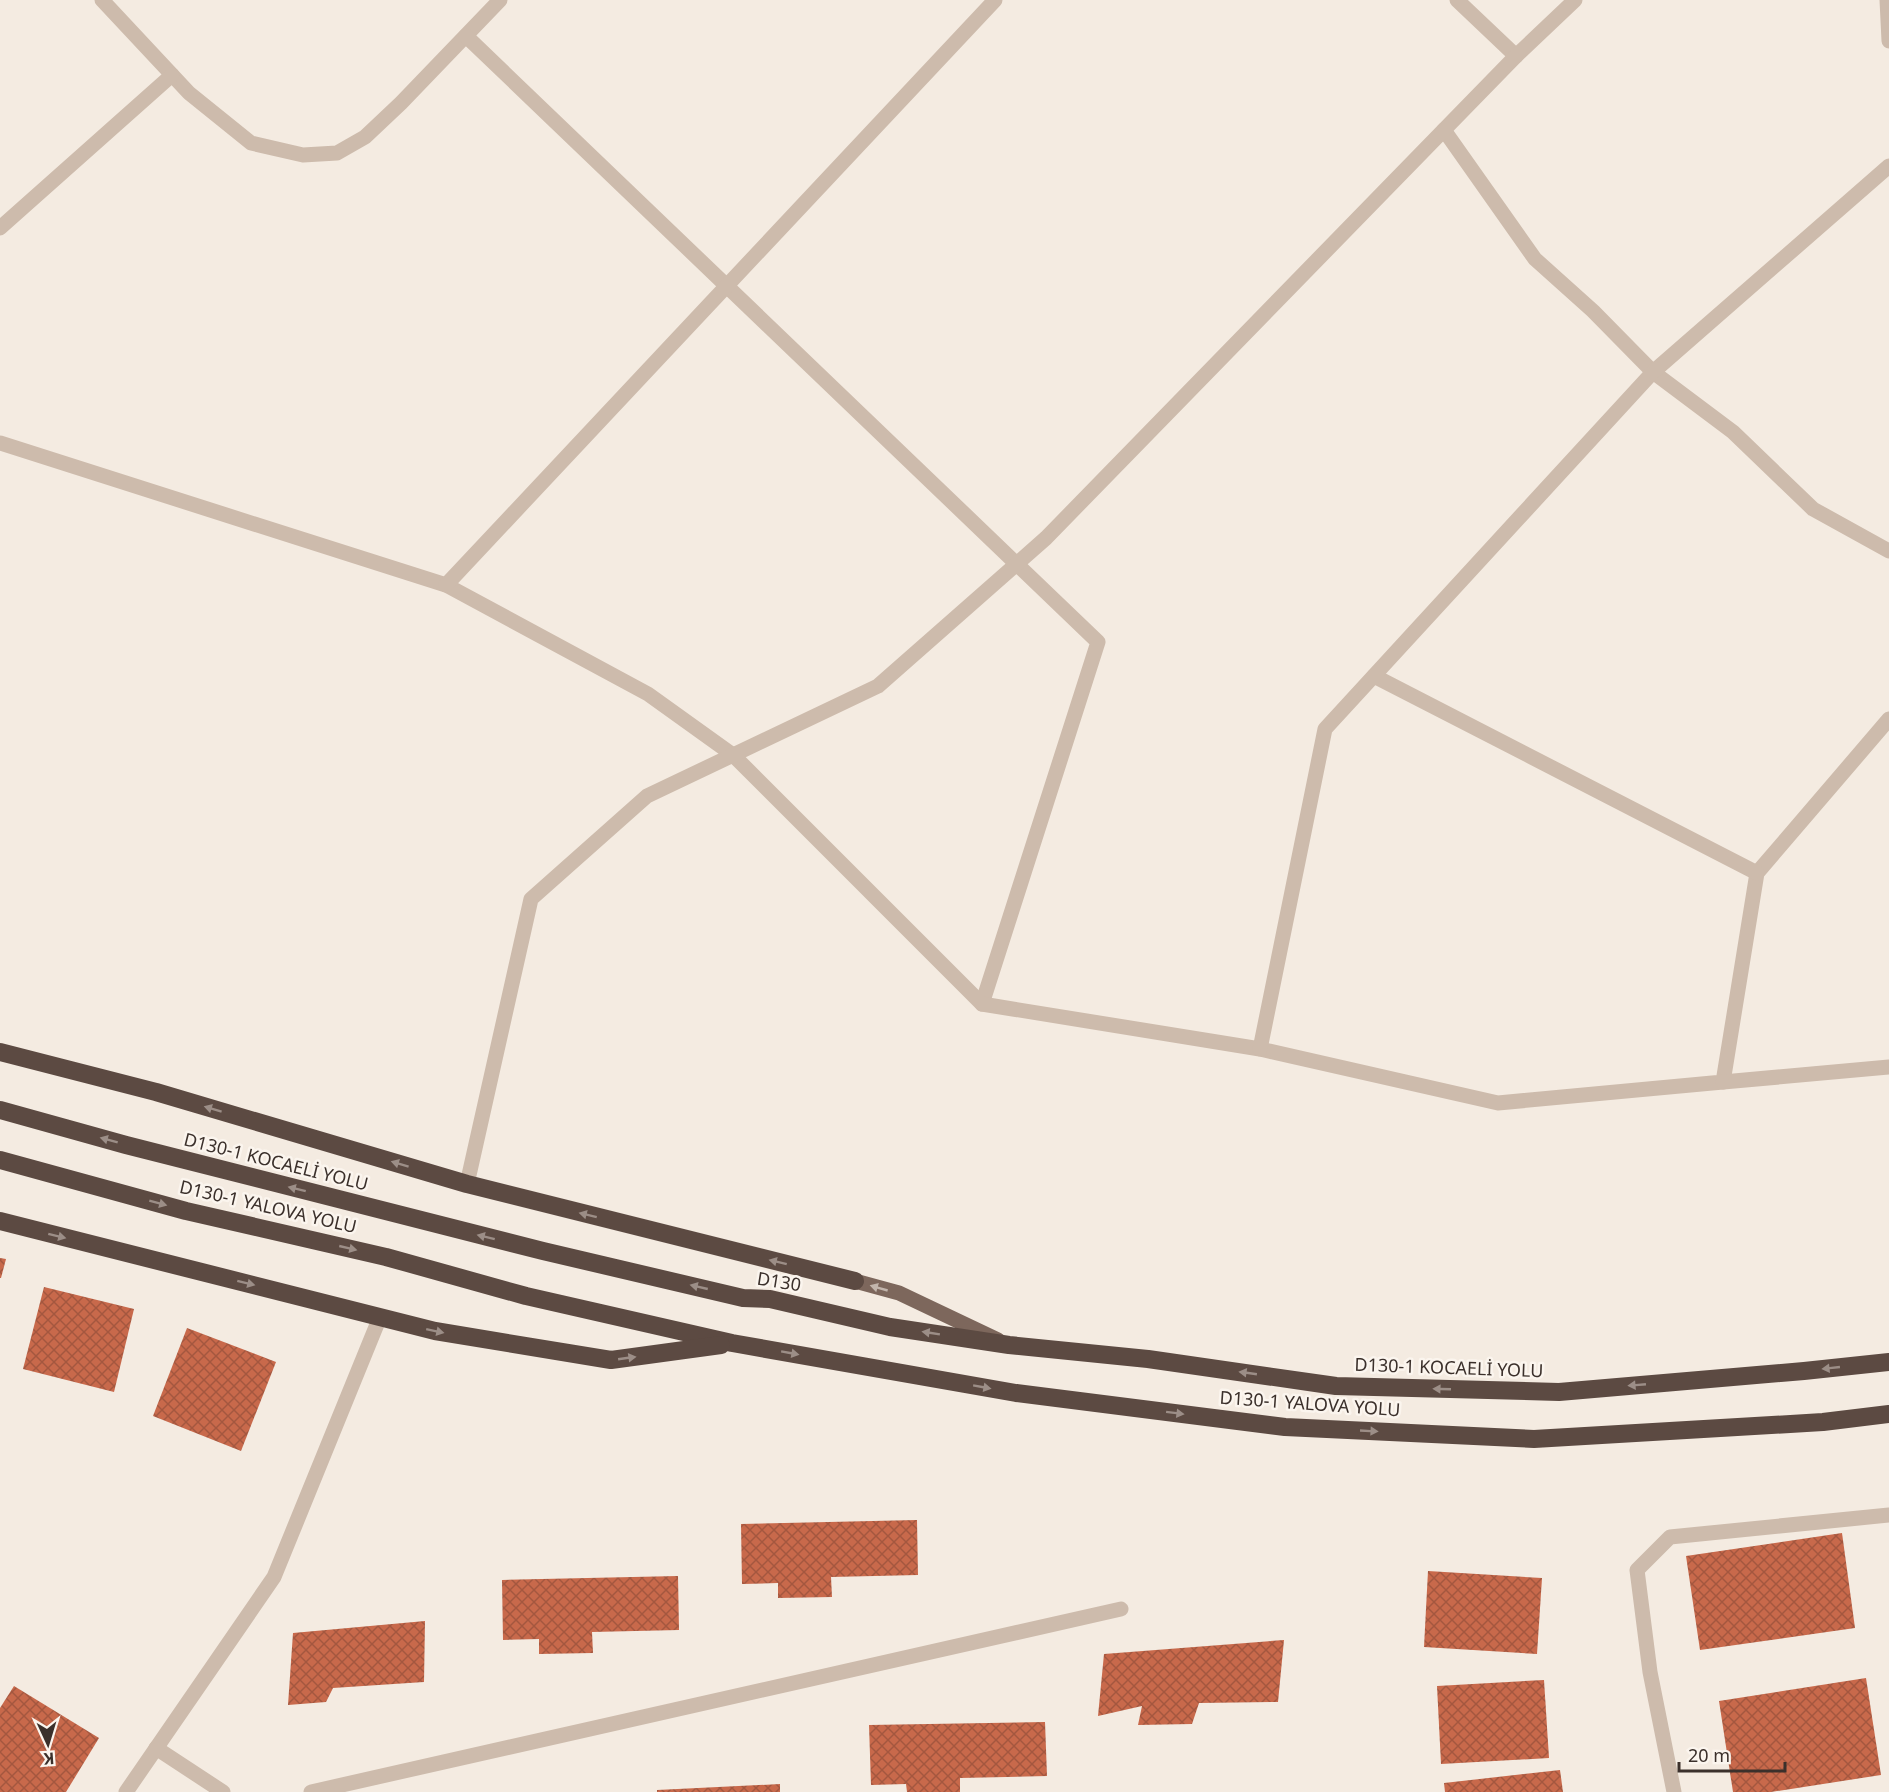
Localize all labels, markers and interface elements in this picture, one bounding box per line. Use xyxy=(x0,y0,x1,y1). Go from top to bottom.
one-way arrow xyxy=(204,1104,222,1113)
street label: D130-1 KOCAELİ YOLU xyxy=(182,1127,371,1196)
one-way arrow xyxy=(99,1135,117,1144)
one-way arrow xyxy=(391,1159,409,1168)
street label: D130-1 YALOVA YOLU xyxy=(177,1174,359,1238)
one-way arrow xyxy=(288,1183,307,1193)
one-way arrow xyxy=(149,1199,167,1208)
one-way arrow xyxy=(579,1209,598,1219)
one-way arrow xyxy=(48,1231,66,1241)
one-way arrow xyxy=(477,1231,496,1241)
one-way arrow xyxy=(338,1243,357,1253)
one-way arrow xyxy=(768,1256,787,1266)
street label: D130 xyxy=(756,1266,803,1296)
one-way arrow xyxy=(237,1279,255,1288)
one-way arrow xyxy=(689,1281,708,1291)
one-way arrow xyxy=(870,1282,888,1292)
one-way arrow xyxy=(426,1326,444,1336)
one-way arrow xyxy=(921,1328,940,1337)
one-way arrow xyxy=(780,1349,799,1358)
street label: D130-1 KOCAELİ YOLU xyxy=(1354,1352,1544,1382)
one-way arrow xyxy=(618,1354,637,1363)
one-way arrow xyxy=(1821,1364,1840,1373)
one-way arrow xyxy=(1238,1369,1257,1378)
one-way arrow xyxy=(1627,1381,1646,1390)
one-way arrow xyxy=(972,1383,991,1392)
one-way arrow xyxy=(1432,1384,1451,1393)
street label: D130-1 YALOVA YOLU xyxy=(1219,1385,1401,1421)
one-way arrow xyxy=(1165,1409,1184,1418)
one-way arrow xyxy=(1359,1427,1378,1436)
north arrow xyxy=(18,1714,78,1774)
scale bar xyxy=(1679,1735,1786,1773)
text: 20 m xyxy=(1688,1743,1730,1767)
text: K xyxy=(43,1748,55,1770)

